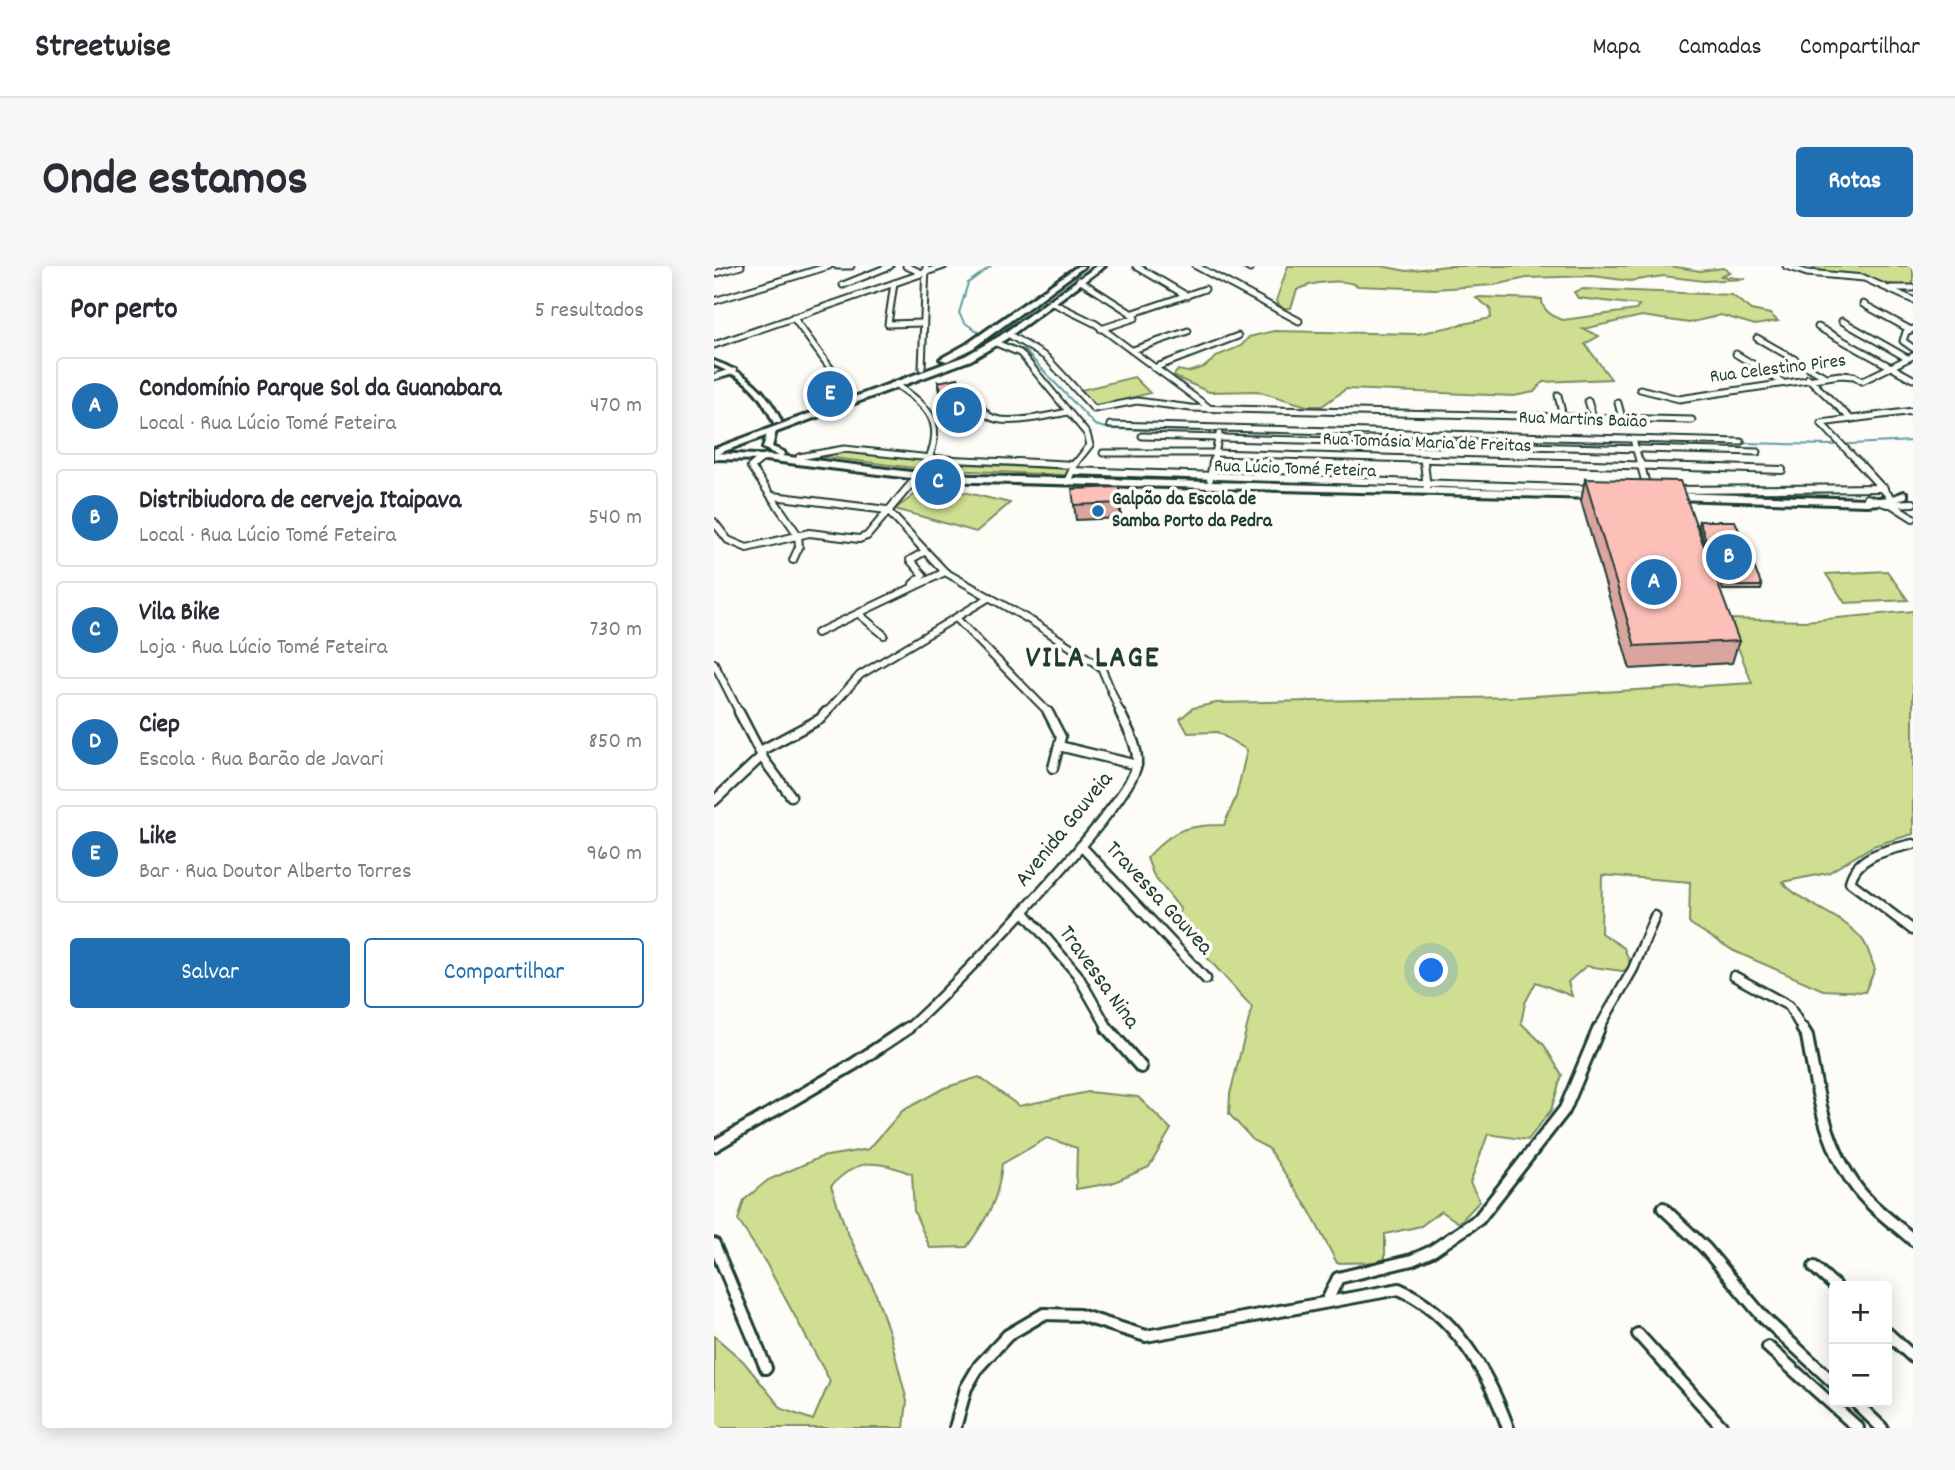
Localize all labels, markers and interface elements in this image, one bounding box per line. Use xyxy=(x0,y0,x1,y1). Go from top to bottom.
text: Streetwise xyxy=(35,25,171,72)
text: Mapa xyxy=(1593,31,1640,65)
text: Camadas xyxy=(1678,31,1762,65)
text: Compartilhar xyxy=(1800,31,1920,65)
text: Onde estamos xyxy=(42,147,308,217)
button: Rotas xyxy=(1796,147,1913,217)
text: Por perto xyxy=(70,290,178,333)
text: 5 resultados xyxy=(534,295,644,328)
street label: Rua Celestino Pires xyxy=(1708,348,1848,392)
pin: E xyxy=(807,368,853,420)
text: Condomínio Parque Sol da Guanabara xyxy=(139,371,502,408)
pin: D xyxy=(936,384,982,436)
text: A xyxy=(89,390,101,423)
text: 470 m xyxy=(590,390,642,423)
street label: Rua Martins Baião xyxy=(1518,405,1648,437)
text: Local · Rua Lúcio Tomé Feteira xyxy=(139,408,396,441)
street label: Rua Tomásia Maria de Freitas xyxy=(1322,427,1532,461)
street label: Rua Lúcio Tomé Feteira xyxy=(1213,454,1378,486)
pin: C xyxy=(915,456,961,508)
text: Distribiudora de cerveja Itaipava xyxy=(139,483,461,520)
place label: Galpão da Escola de Samba Porto da Pedra xyxy=(1112,487,1273,536)
text: B xyxy=(90,502,100,535)
text: 540 m xyxy=(588,502,642,535)
marker: Galpão da Escola de Samba Porto da Pedra xyxy=(1090,503,1106,519)
text: Local · Rua Lúcio Tomé Feteira xyxy=(139,520,396,553)
pin: B xyxy=(1706,531,1752,583)
pin: A xyxy=(1631,556,1677,608)
text: Vila Bike xyxy=(139,595,220,632)
text: C xyxy=(89,614,101,647)
text: 730 m xyxy=(589,614,642,647)
text: Loja · Rua Lúcio Tomé Feteira xyxy=(139,632,388,665)
district label: VILA LAGE xyxy=(1026,639,1160,682)
text: Ciep xyxy=(139,707,180,744)
text: D xyxy=(89,726,101,759)
text: 850 m xyxy=(589,726,642,759)
text: Escola · Rua Barão de Javari xyxy=(139,744,384,777)
street label: Avenida Gouveia xyxy=(1008,764,1123,895)
text: Like xyxy=(139,819,177,856)
street label: Travessa Gouvea xyxy=(1096,834,1221,964)
text: E xyxy=(90,838,100,871)
text: 960 m xyxy=(587,838,642,871)
text: Bar · Rua Doutor Alberto Torres xyxy=(139,856,412,889)
street label: Travessa Nina xyxy=(1049,920,1148,1037)
button: Salvar xyxy=(70,938,350,1008)
button: Compartilhar xyxy=(364,938,644,1008)
your location xyxy=(1414,953,1448,987)
map controls xyxy=(1829,1281,1892,1407)
button: + xyxy=(1829,1281,1892,1344)
button: − xyxy=(1829,1344,1892,1407)

